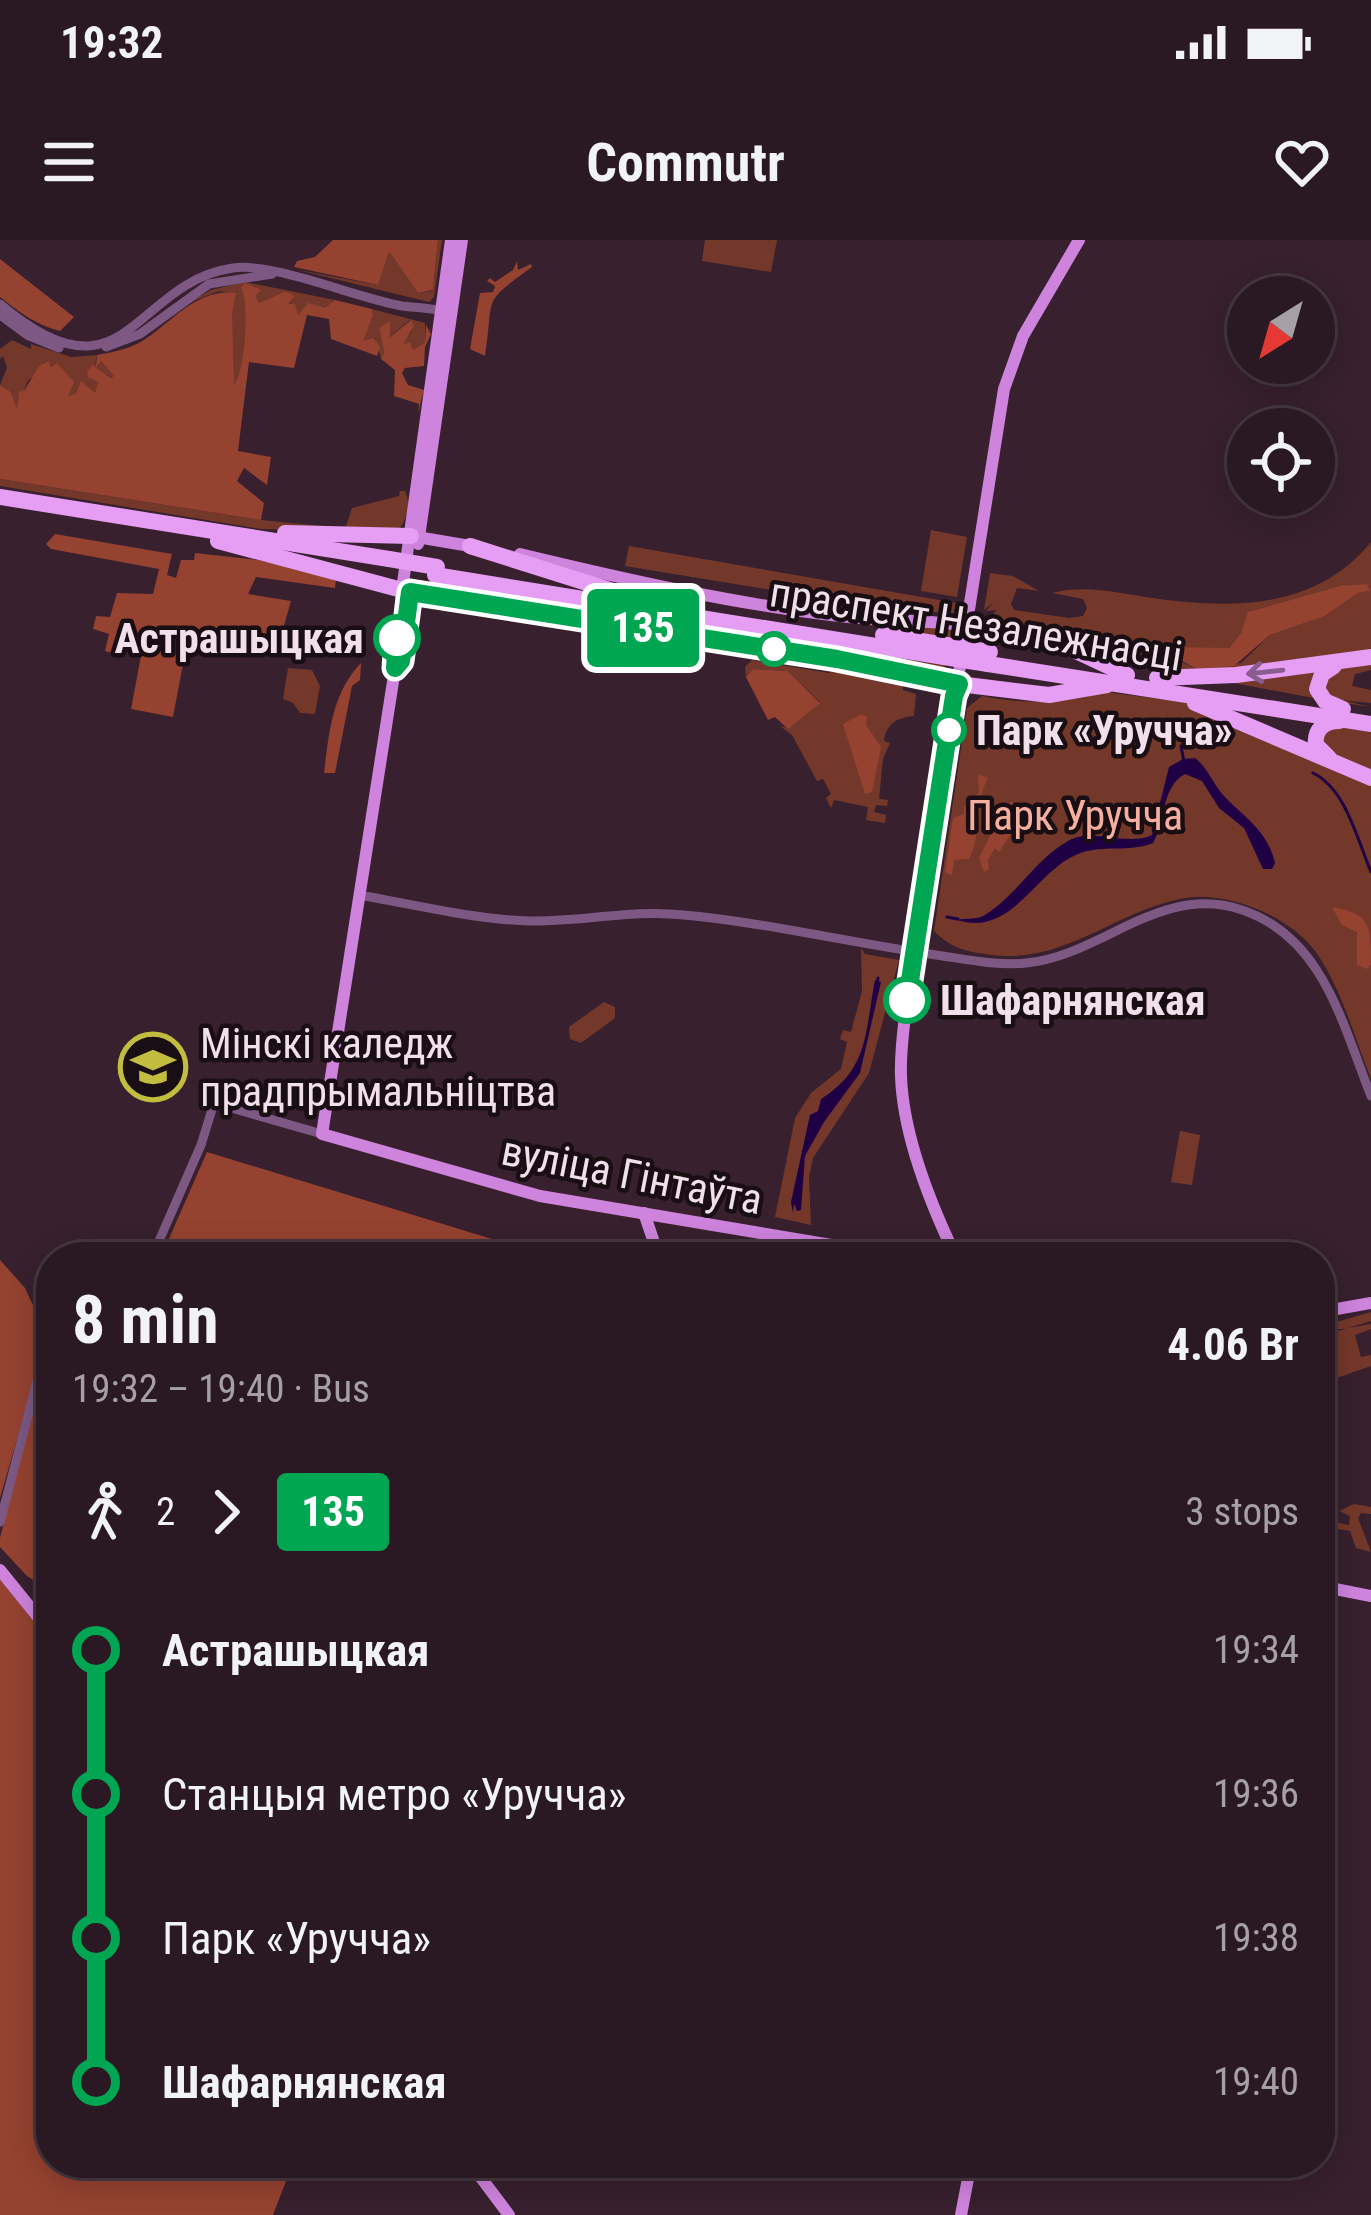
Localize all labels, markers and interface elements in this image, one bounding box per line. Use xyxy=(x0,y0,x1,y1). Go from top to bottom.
text: 19:32 xyxy=(60,16,163,69)
icon: menu xyxy=(36,129,102,195)
icon: heart xyxy=(1269,129,1335,195)
text: Commutr xyxy=(586,131,785,194)
north arrow xyxy=(1227,276,1335,384)
map controls xyxy=(1227,276,1335,516)
button: locate xyxy=(1227,408,1335,516)
street label: праспект Незалежнасці xyxy=(766,567,1186,681)
line badge: 135 xyxy=(574,589,712,667)
text: 135 xyxy=(611,603,675,652)
place label: Астрашыцкая xyxy=(114,614,364,663)
marker: Астрашыцкая xyxy=(375,616,419,660)
unlabelled marker xyxy=(758,633,790,665)
one-way arrow xyxy=(1246,661,1285,683)
place label: Парк «Уручча» xyxy=(976,706,1233,755)
marker: Парк «Уручча» xyxy=(933,714,965,746)
park label: Парк Уручча xyxy=(967,791,1183,840)
place label: Шафарнянская xyxy=(940,976,1206,1025)
marker: Шафарнянская xyxy=(885,978,929,1022)
place label: Мінскі каледж прадпрымальніцтва xyxy=(200,1019,556,1116)
school or university icon: Мінскі каледж прадпрымальніцтва xyxy=(118,1032,188,1102)
street label: вуліца Гінтаўта xyxy=(498,1126,766,1224)
text: 8 min xyxy=(72,1282,219,1359)
text: 4.06 Br xyxy=(1167,1318,1299,1371)
text: 19:32 – 19:40 · Bus xyxy=(72,1366,370,1412)
icon: walk xyxy=(72,1479,138,1545)
icon: forward xyxy=(193,1479,259,1545)
text: 135 xyxy=(301,1487,365,1536)
text: 2 xyxy=(156,1489,175,1535)
text: 3 stops xyxy=(1185,1489,1299,1535)
text: Астрашыцкая xyxy=(162,1624,429,1677)
text: 19:34 xyxy=(1213,1627,1299,1673)
text: Станцыя метро «Уручча» xyxy=(162,1768,627,1821)
text: 19:36 xyxy=(1213,1771,1299,1817)
text: Парк «Уручча» xyxy=(162,1912,431,1965)
text: 19:38 xyxy=(1213,1915,1299,1961)
text: Шафарнянская xyxy=(162,2056,447,2109)
text: 19:40 xyxy=(1213,2059,1299,2105)

